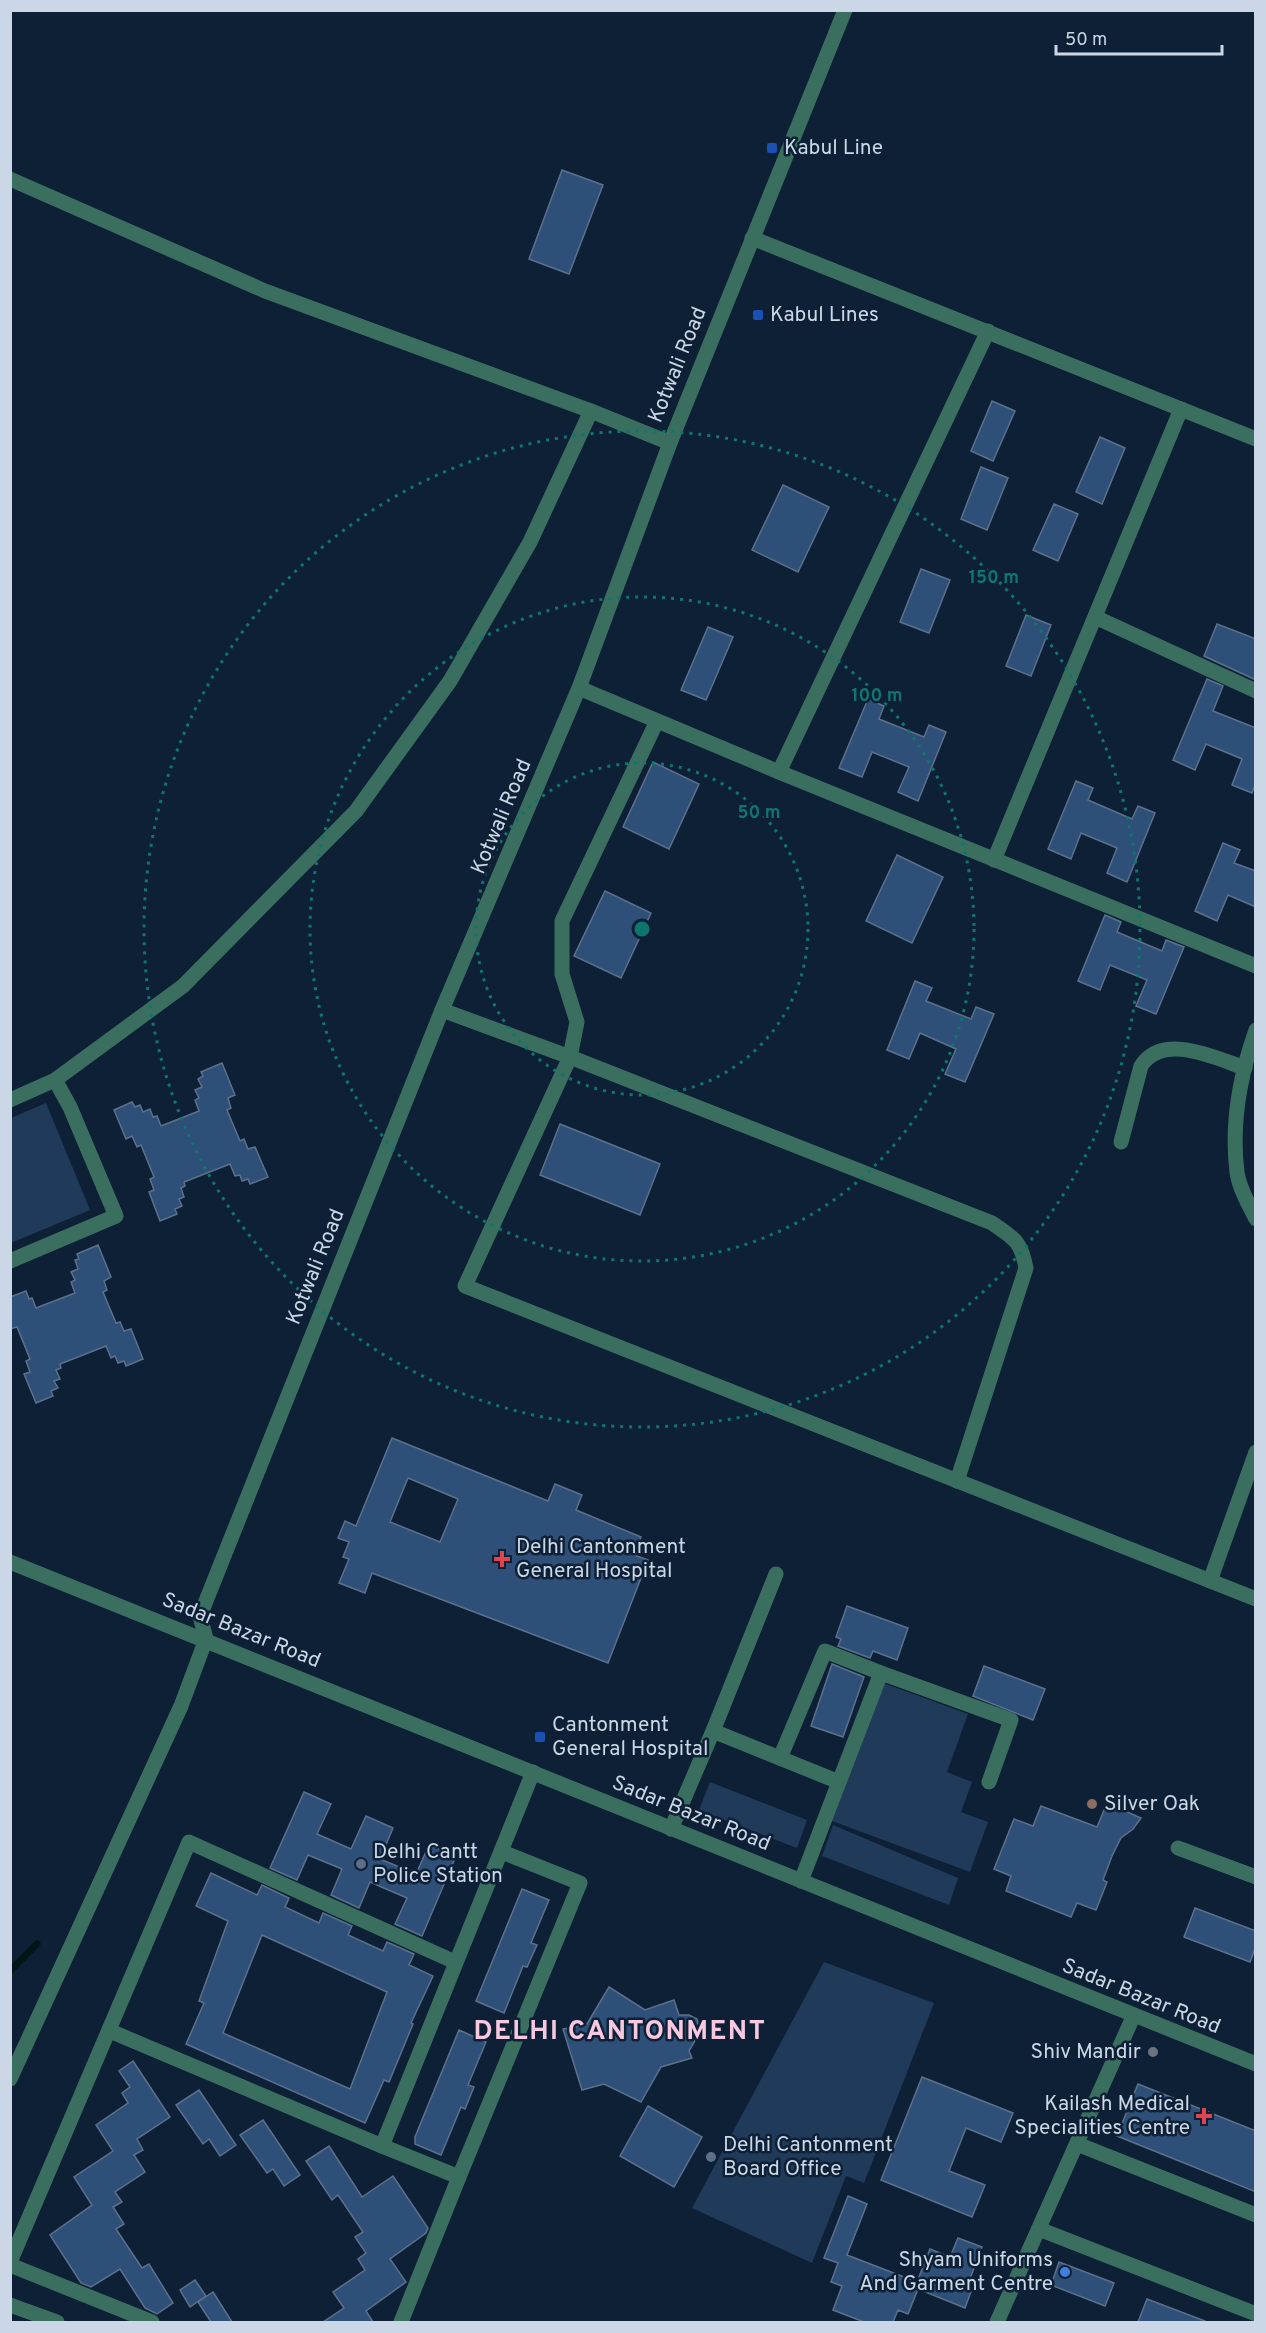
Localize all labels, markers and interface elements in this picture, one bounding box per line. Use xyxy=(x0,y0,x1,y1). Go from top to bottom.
scale bar xyxy=(1056,18,1222,56)
text: 50 m xyxy=(1065,29,1107,52)
place label: Kabul Line xyxy=(784,135,883,162)
marker: Kabul Line xyxy=(765,141,779,155)
place label: Kabul Lines xyxy=(770,302,879,329)
street label: Kotwali Road xyxy=(643,303,713,427)
marker: Kabul Lines xyxy=(751,308,765,322)
text: 150 m xyxy=(969,567,1019,590)
text: 100 m xyxy=(851,685,903,708)
street label: Kotwali Road xyxy=(466,755,538,879)
text: 50 m xyxy=(737,802,781,825)
centre of rings xyxy=(632,919,652,939)
street label: Kotwali Road xyxy=(281,1205,351,1329)
place label: Delhi Cantonment General Hospital xyxy=(516,1534,686,1585)
marker: Delhi Cantonment General Hospital xyxy=(493,1550,511,1568)
street label: Sadar Bazar Road xyxy=(158,1587,324,1675)
place label: Cantonment General Hospital xyxy=(552,1712,708,1763)
marker: Cantonment General Hospital xyxy=(533,1730,547,1744)
street label: Sadar Bazar Road xyxy=(608,1770,774,1858)
place label: Silver Oak xyxy=(1104,1791,1200,1818)
marker: Silver Oak xyxy=(1085,1797,1099,1811)
place label: Delhi Cantt Police Station xyxy=(373,1839,503,1890)
marker: Delhi Cantt Police Station xyxy=(354,1857,368,1871)
street label: Sadar Bazar Road xyxy=(1058,1953,1224,2041)
district label: DELHI CANTONMENT xyxy=(474,2015,766,2049)
place label: Shiv Mandir xyxy=(1031,2039,1141,2066)
marker: Shiv Mandir xyxy=(1146,2045,1160,2059)
place label: Kailash Medical Specialities Centre xyxy=(1014,2091,1190,2142)
marker: Kailash Medical Specialities Centre xyxy=(1195,2107,1213,2125)
place label: Delhi Cantonment Board Office xyxy=(723,2132,893,2183)
marker: Delhi Cantonment Board Office xyxy=(704,2150,718,2164)
place label: Shyam Uniforms And Garment Centre xyxy=(859,2247,1053,2298)
marker: Shyam Uniforms And Garment Centre xyxy=(1058,2265,1072,2279)

